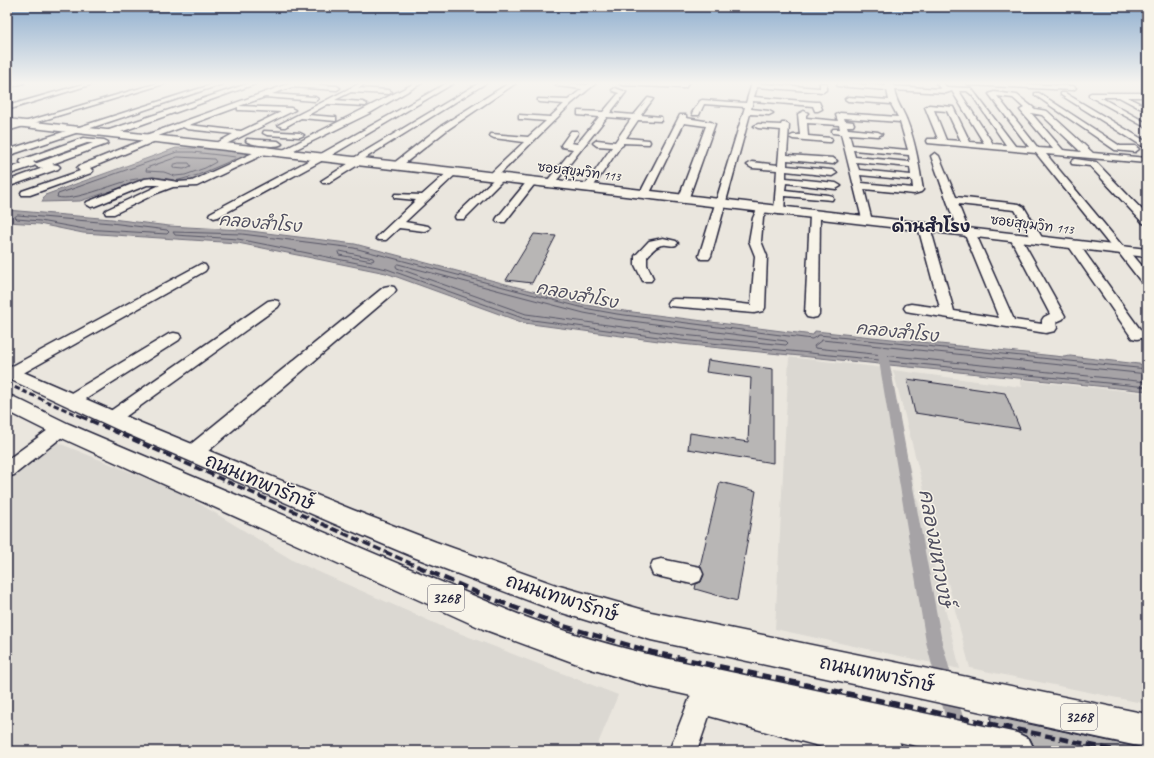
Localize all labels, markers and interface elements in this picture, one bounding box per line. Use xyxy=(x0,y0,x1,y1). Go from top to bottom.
street label: ซอยสุขุมวิท 113 xyxy=(536,159,623,186)
water label: คลองสำโรง xyxy=(218,208,303,237)
street label: ซอยสุขุมวิท 113 xyxy=(989,212,1076,239)
district label: ด่านสำโรง xyxy=(892,215,970,237)
water label: คลองสำโรง xyxy=(535,276,621,313)
water label: คลองสำโรง xyxy=(855,316,940,347)
street label: ถนนเทพารักษ์ xyxy=(201,447,320,516)
water label: คลองมหาวงษ์ xyxy=(913,487,960,612)
street label: ถนนเทพารักษ์ xyxy=(503,568,623,628)
road number: 3268 xyxy=(428,585,464,611)
street label: ถนนเทพารักษ์ xyxy=(817,649,938,698)
road number: 3268 xyxy=(1061,704,1097,730)

